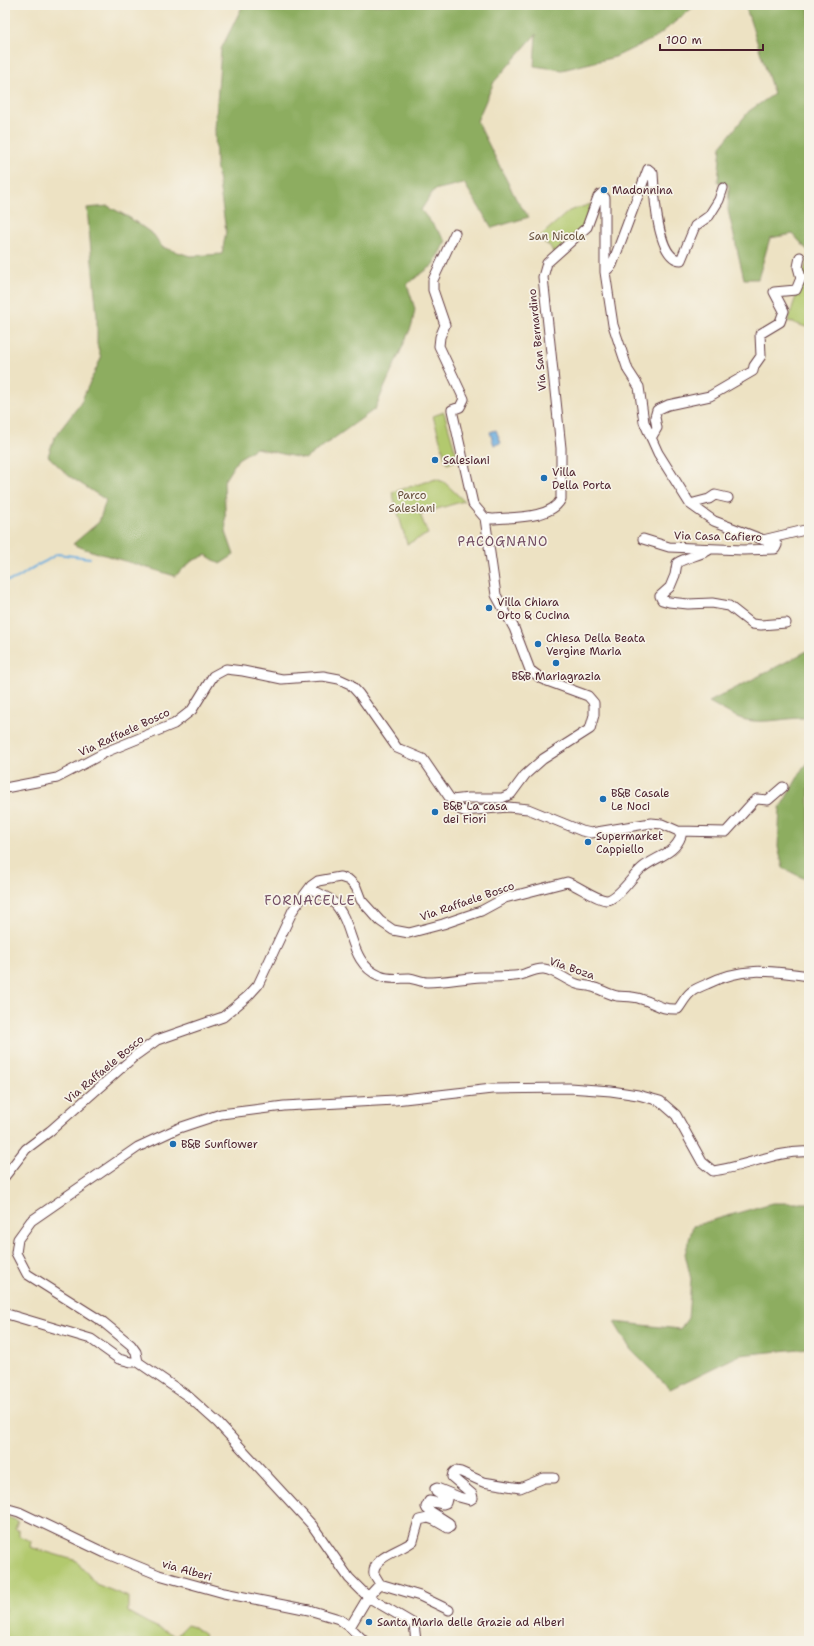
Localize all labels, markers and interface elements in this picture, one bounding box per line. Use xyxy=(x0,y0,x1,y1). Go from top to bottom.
scale bar xyxy=(660,26,763,52)
text: 100 m xyxy=(666,32,702,48)
place label: Madonnina xyxy=(612,183,673,198)
marker: Madonnina xyxy=(599,185,609,195)
park label: San Nicola xyxy=(529,229,585,244)
street label: Via San Bernardino xyxy=(525,288,550,392)
place label: Salesiani xyxy=(443,453,490,468)
marker: Salesiani xyxy=(430,455,440,465)
place label: Villa Della Porta xyxy=(552,465,611,493)
marker: Villa Della Porta xyxy=(539,473,549,483)
park label: Parco Salesiani xyxy=(389,488,435,516)
street label: Via Casa Cafiero xyxy=(674,528,763,545)
district label: PACOGNANO xyxy=(458,533,548,550)
place label: Villa Chiara Orto & Cucina xyxy=(497,595,570,623)
marker: Villa Chiara Orto & Cucina xyxy=(484,603,494,613)
place label: Chiesa Della Beata Vergine Maria xyxy=(546,631,645,659)
marker: Chiesa Della Beata Vergine Maria xyxy=(533,639,543,649)
marker: B&B Mariagrazia xyxy=(551,658,561,668)
place label: B&B Mariagrazia xyxy=(511,669,601,684)
street label: Via Raffaele Bosco xyxy=(76,705,173,760)
place label: B&B Casale Le Noci xyxy=(611,786,670,814)
marker: B&B Casale Le Noci xyxy=(598,794,608,804)
place label: B&B La casa dei Fiori xyxy=(443,799,508,827)
marker: B&B La casa dei Fiori xyxy=(430,807,440,817)
place label: Supermarket Cappiello xyxy=(596,829,663,857)
marker: Supermarket Cappiello xyxy=(583,837,593,847)
street label: Via Raffaele Bosco xyxy=(418,878,517,925)
district label: FORNACELLE xyxy=(264,892,356,909)
street label: Via Boza xyxy=(547,954,597,983)
street label: Via Raffaele Bosco xyxy=(62,1032,147,1107)
place label: B&B Sunflower xyxy=(181,1137,258,1152)
marker: B&B Sunflower xyxy=(168,1139,178,1149)
street label: via Alberi xyxy=(160,1556,214,1585)
place label: Santa Maria delle Grazie ad Alberi xyxy=(377,1615,565,1630)
marker: Santa Maria delle Grazie ad Alberi xyxy=(364,1617,374,1627)

